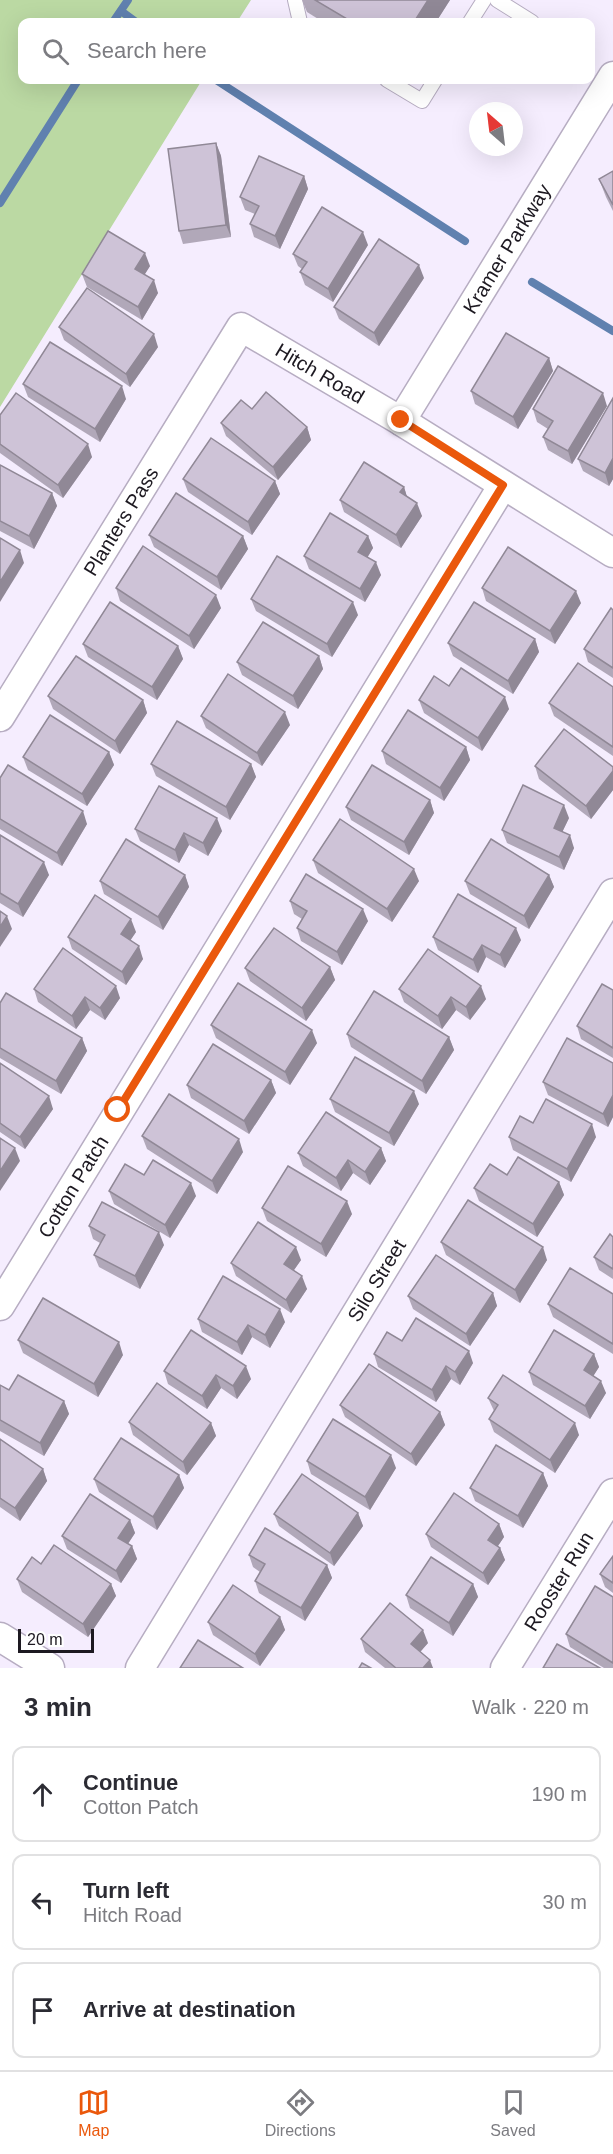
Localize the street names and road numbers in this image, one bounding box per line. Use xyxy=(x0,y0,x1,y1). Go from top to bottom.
street label: Kramer Parkway xyxy=(459,180,555,318)
street label: Hitch Road xyxy=(272,339,368,408)
street label: Planters Pass xyxy=(79,463,163,580)
street label: Cotton Patch xyxy=(34,1132,113,1242)
street label: Silo Street xyxy=(343,1235,410,1326)
street label: Rooster Run xyxy=(520,1528,597,1635)

